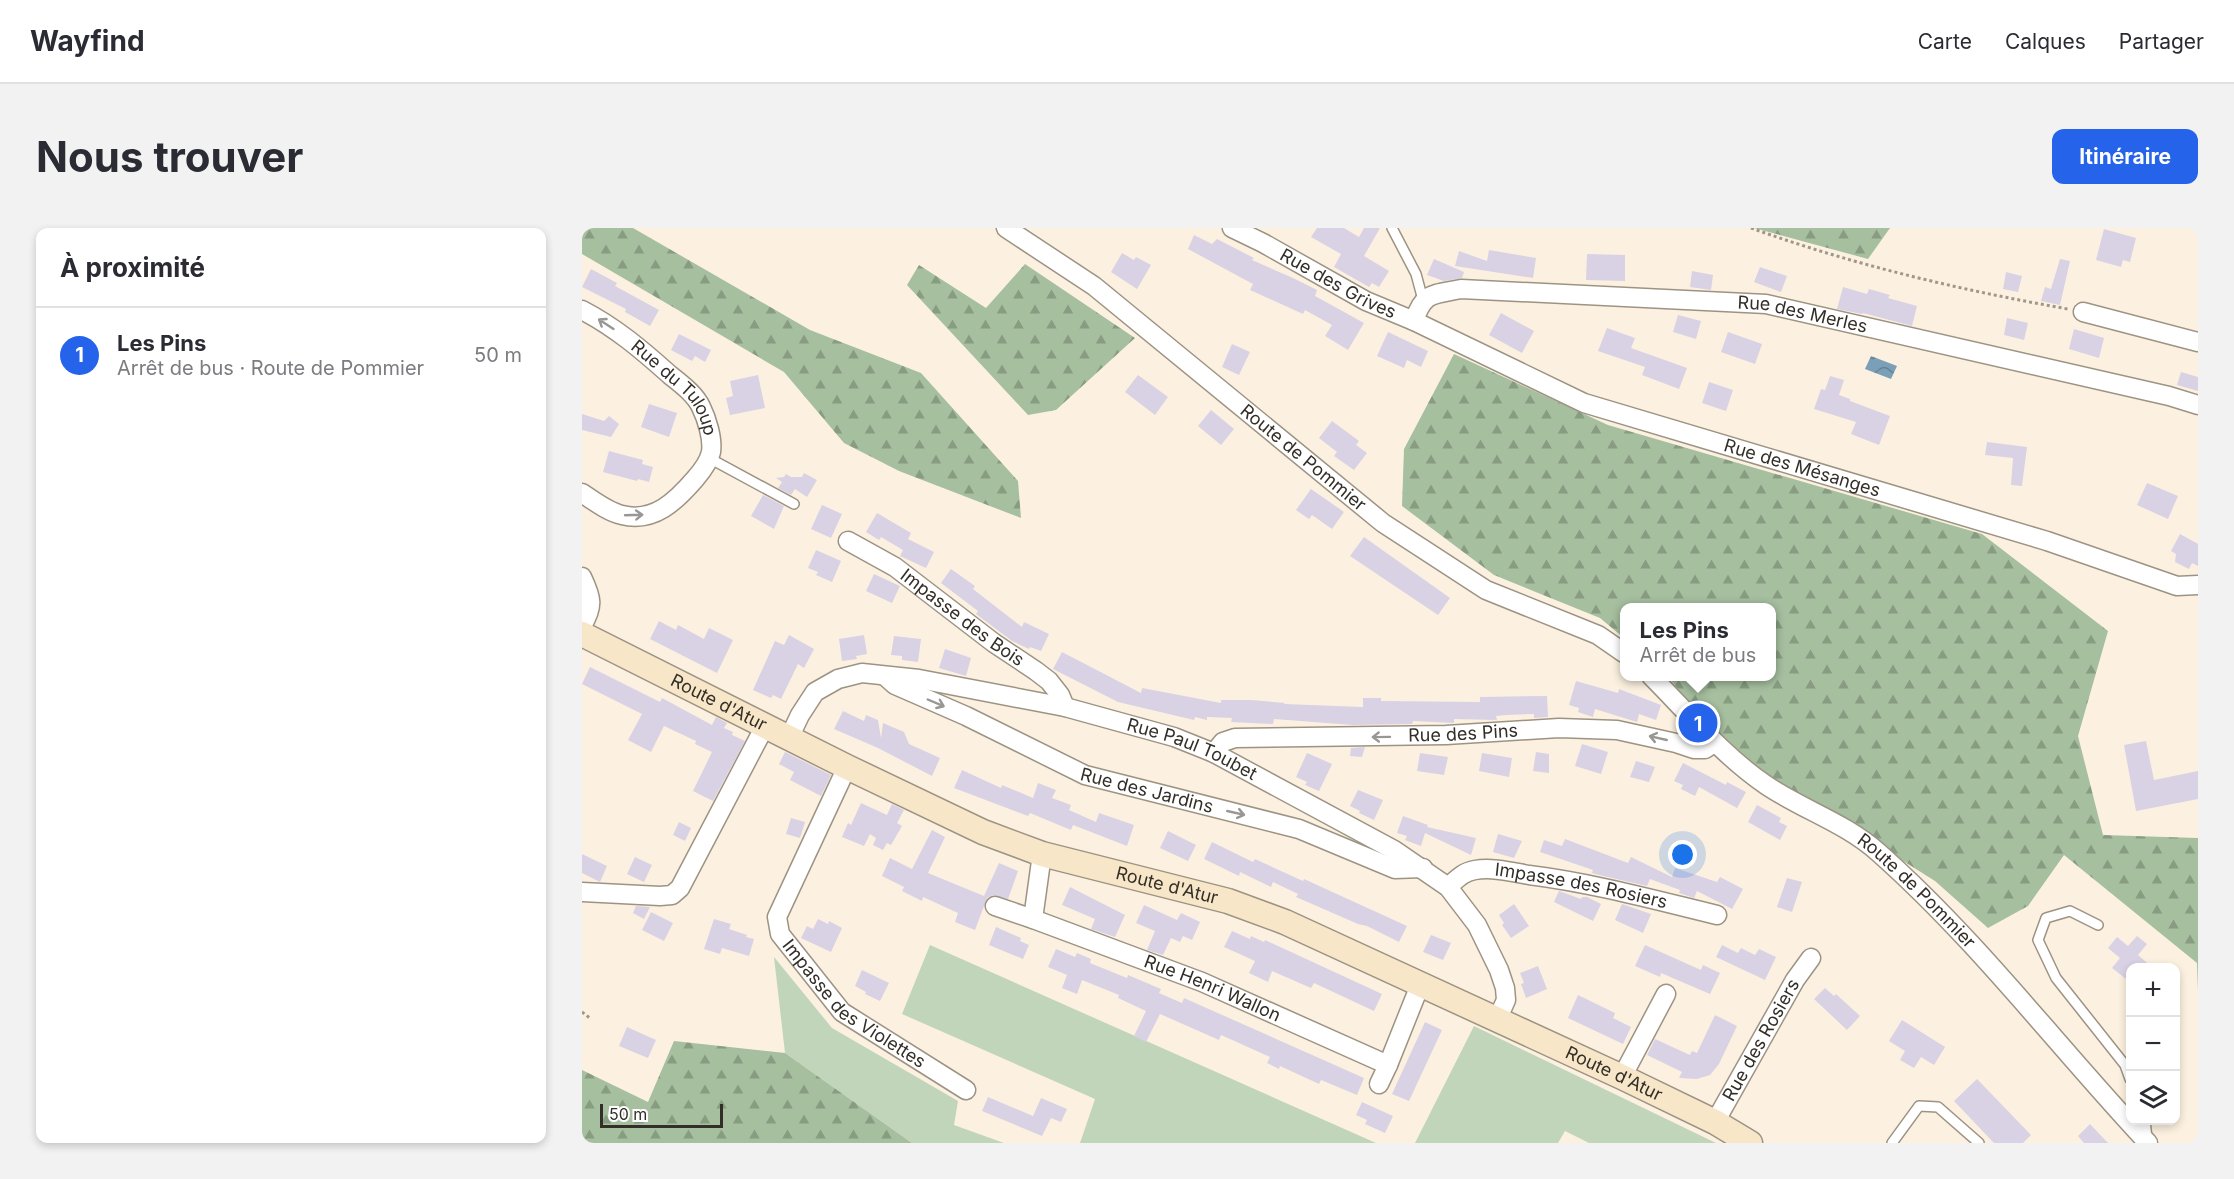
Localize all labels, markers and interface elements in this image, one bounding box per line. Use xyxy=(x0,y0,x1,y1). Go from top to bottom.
text: Wayfind xyxy=(30,24,145,58)
text: Carte xyxy=(1918,29,1972,54)
text: Calques xyxy=(2005,29,2086,54)
text: Partager xyxy=(2119,29,2204,54)
button: Itinéraire xyxy=(2052,129,2198,184)
text: Nous trouver xyxy=(36,131,303,182)
street label: Rue des Grives xyxy=(1277,244,1399,322)
text: À proximité xyxy=(60,252,205,283)
street label: Rue des Merles xyxy=(1737,292,1870,337)
one-way arrow xyxy=(598,318,615,330)
text: Les Pins xyxy=(117,330,206,356)
street label: Rue du Tuloup xyxy=(627,335,721,437)
text: 1 xyxy=(75,343,84,367)
text: 50 m xyxy=(474,343,522,367)
text: Arrêt de bus · Route de Pommier xyxy=(117,356,424,380)
street label: Route de Pommier xyxy=(1237,400,1371,515)
street label: Rue des Mésanges xyxy=(1722,434,1883,501)
one-way arrow xyxy=(624,510,644,521)
street label: Impasse des Bois xyxy=(897,564,1028,670)
popup xyxy=(1620,603,1776,681)
text: Les Pins xyxy=(1640,617,1729,643)
text: Arrêt de bus xyxy=(1640,643,1756,667)
street label: Route d'Atur xyxy=(668,669,771,735)
one-way arrow xyxy=(926,698,945,709)
pin: 1 xyxy=(1678,700,1718,746)
street label: Rue Paul Toubet xyxy=(1125,714,1261,784)
street label: Rue des Pins xyxy=(1408,720,1519,746)
one-way arrow xyxy=(1371,731,1391,743)
one-way arrow xyxy=(1649,732,1668,744)
street label: Rue des Jardins xyxy=(1078,763,1216,817)
one-way arrow xyxy=(1226,807,1245,819)
street label: Route de Pommier xyxy=(1854,829,1980,952)
your location xyxy=(1668,840,1697,869)
street label: Impasse des Rosiers xyxy=(1494,858,1670,912)
street label: Route d'Atur xyxy=(1114,862,1220,908)
street label: Impasse des Violettes xyxy=(778,935,930,1072)
street label: Rue Henri Wallon xyxy=(1141,950,1284,1026)
map controls xyxy=(2126,963,2180,1125)
button: + xyxy=(2126,963,2180,1017)
street label: Rue des Rosiers xyxy=(1718,975,1803,1105)
button: − xyxy=(2126,1017,2180,1071)
street label: Route d'Atur xyxy=(1562,1042,1666,1105)
button: layers xyxy=(2126,1071,2180,1125)
scale bar xyxy=(600,1101,723,1128)
text: 50 m xyxy=(609,1104,647,1124)

